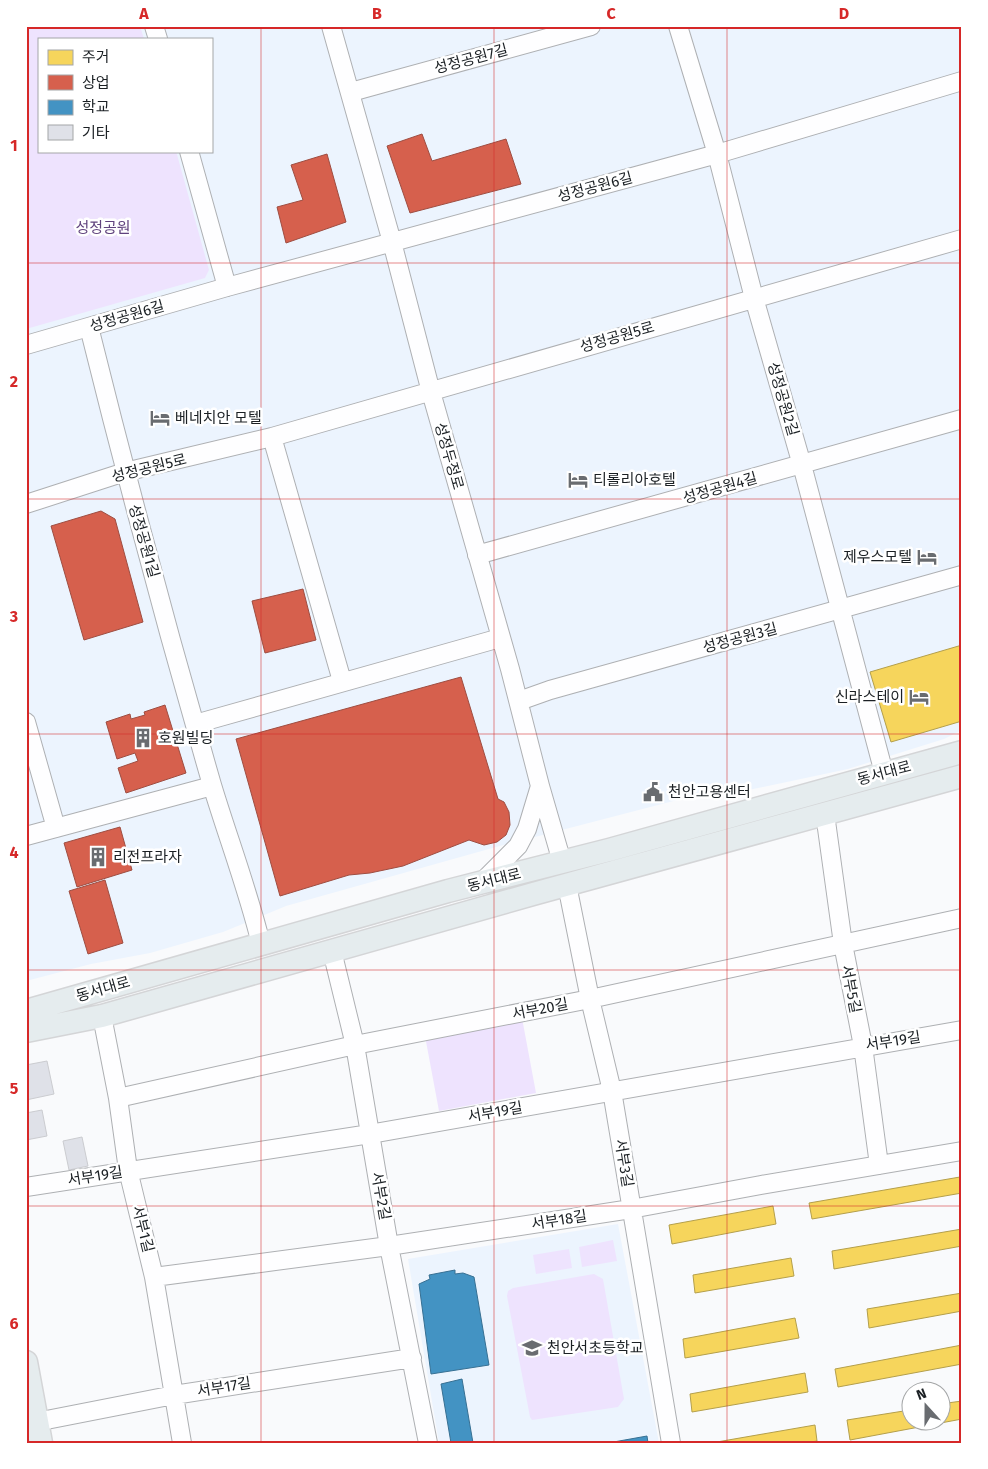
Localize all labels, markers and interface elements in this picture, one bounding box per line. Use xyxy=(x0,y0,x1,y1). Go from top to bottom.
text: A xyxy=(138,4,149,23)
text: B xyxy=(372,4,382,23)
text: C xyxy=(606,4,616,23)
text: D xyxy=(839,4,849,23)
legend xyxy=(38,38,212,152)
street label: 성정공원7길 xyxy=(432,41,510,77)
text: 주거 xyxy=(82,48,110,66)
text: 상업 xyxy=(82,74,110,92)
text: 학교 xyxy=(82,98,110,116)
text: 기타 xyxy=(82,124,110,142)
text: 1 xyxy=(10,136,18,155)
street label: 성정공원6길 xyxy=(555,168,635,206)
park label: 성정공원 xyxy=(75,219,131,237)
street label: 성정공원6길 xyxy=(88,297,166,335)
street label: 성정공원5로 xyxy=(578,318,656,356)
street label: 성정공원2길 xyxy=(764,360,802,438)
text: 2 xyxy=(10,372,18,391)
hotel icon: 베네치안 모텔 xyxy=(149,407,171,429)
place label: 베네치안 모텔 xyxy=(175,409,262,427)
street label: 성정두정로 xyxy=(431,420,467,492)
street label: 성정공원5로 xyxy=(110,450,188,486)
hotel icon: 티롤리아호텔 xyxy=(567,469,589,491)
street label: 성정공원4길 xyxy=(681,469,759,507)
place label: 티롤리아호텔 xyxy=(593,471,676,489)
street label: 성정공원1길 xyxy=(125,502,163,580)
hotel icon: 제우스모텔 xyxy=(916,546,938,568)
place label: 제우스모텔 xyxy=(843,548,912,566)
text: 3 xyxy=(9,607,18,626)
street label: 성정공원3길 xyxy=(701,619,779,657)
hotel icon: 신라스테이 xyxy=(908,686,930,708)
place label: 신라스테이 xyxy=(835,688,904,706)
building icon: 호원빌딩 xyxy=(132,727,154,749)
place label: 호원빌딩 xyxy=(158,729,213,747)
street label: 동서대로 xyxy=(855,757,913,789)
public building icon: 천안고용센터 xyxy=(642,781,664,803)
place label: 천안고용센터 xyxy=(668,783,751,801)
text: 4 xyxy=(9,843,19,862)
building icon: 리전프라자 xyxy=(87,846,109,868)
place label: 리전프라자 xyxy=(113,848,182,866)
street label: 동서대로 xyxy=(465,865,523,895)
street label: 서부5길 xyxy=(837,963,865,1015)
street label: 동서대로 xyxy=(74,973,132,1005)
street label: 서부20길 xyxy=(510,995,570,1023)
street label: 서부19길 xyxy=(864,1028,922,1054)
text: 5 xyxy=(10,1079,19,1098)
street label: 서부19길 xyxy=(466,1098,524,1126)
street label: 서부3길 xyxy=(611,1137,637,1189)
street label: 서부19길 xyxy=(66,1163,124,1189)
street label: 서부2길 xyxy=(368,1170,394,1222)
street label: 서부1길 xyxy=(128,1204,158,1254)
street label: 서부18길 xyxy=(530,1207,588,1233)
text: 6 xyxy=(9,1314,19,1333)
school or university icon: 천안서초등학교 xyxy=(521,1337,543,1359)
place label: 천안서초등학교 xyxy=(547,1339,644,1357)
street label: 서부17길 xyxy=(196,1374,252,1400)
north arrow xyxy=(900,1382,950,1432)
text: N xyxy=(914,1385,929,1404)

